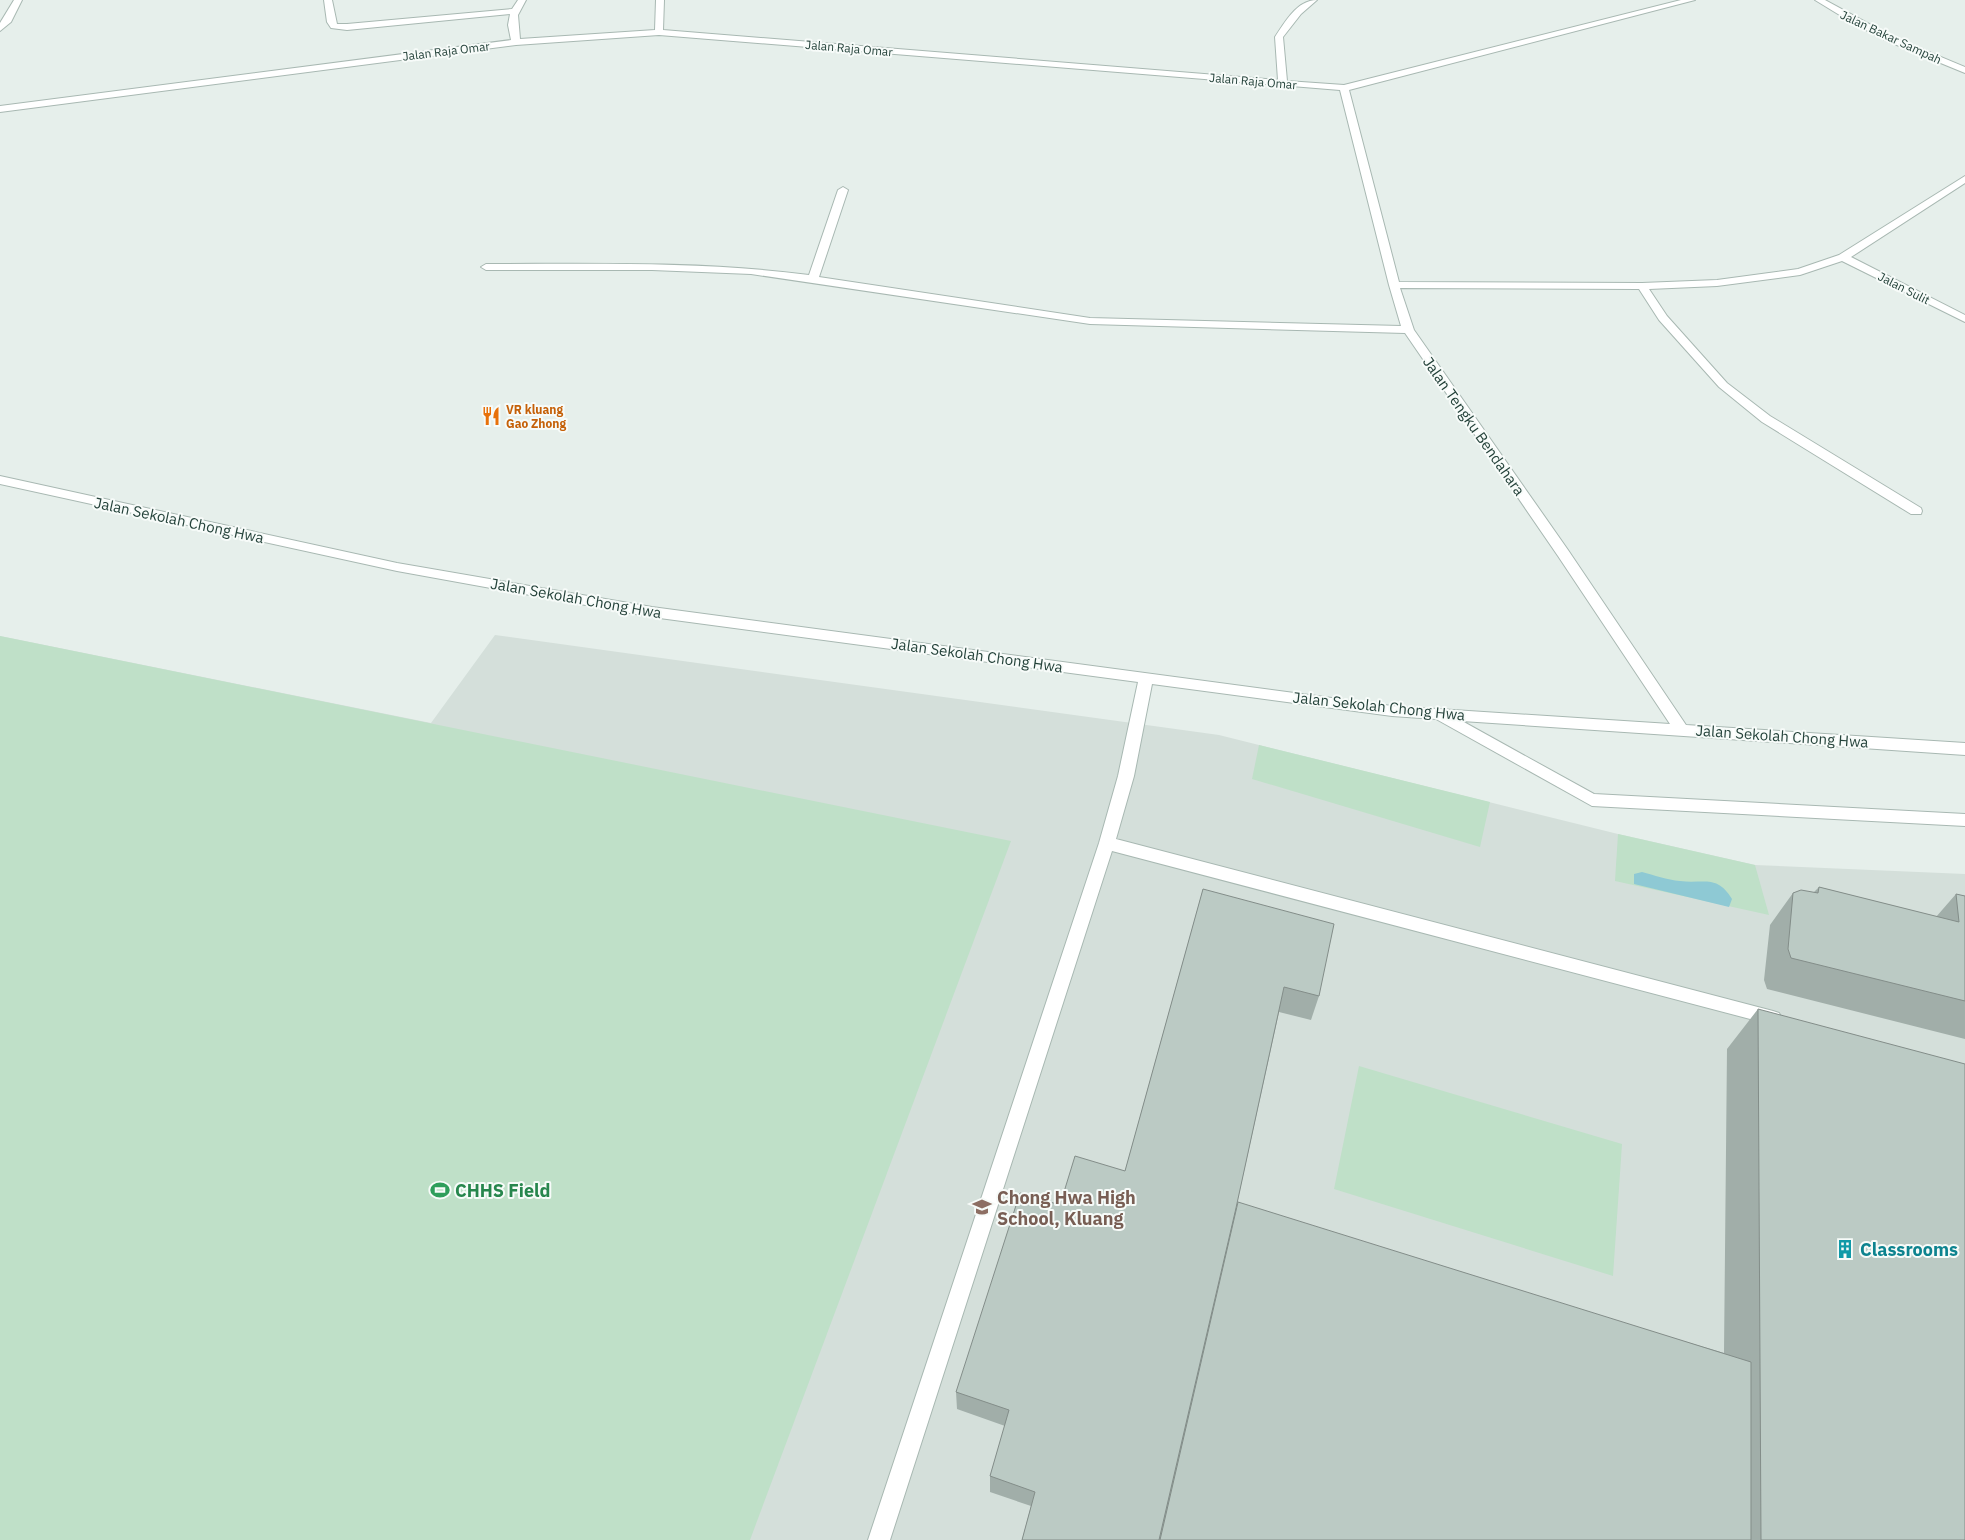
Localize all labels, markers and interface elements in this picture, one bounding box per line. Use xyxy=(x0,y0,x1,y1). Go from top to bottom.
street label: Jalan Bakar Sampah xyxy=(1838,7,1944,67)
street label: Jalan Raja Omar xyxy=(805,37,894,59)
street label: Jalan Raja Omar xyxy=(401,38,491,64)
street label: Jalan Raja Omar xyxy=(1209,70,1298,92)
street label: Jalan Sulit xyxy=(1876,269,1932,307)
street label: Jalan Tengku Bendahara xyxy=(1419,353,1529,499)
place label: VR kluang Gao Zhong xyxy=(506,402,566,431)
restaurant icon: VR kluang Gao Zhong xyxy=(480,405,502,427)
street label: Jalan Sekolah Chong Hwa xyxy=(92,493,266,547)
street label: Jalan Sekolah Chong Hwa xyxy=(489,574,663,622)
street label: Jalan Sekolah Chong Hwa xyxy=(890,634,1064,676)
street label: Jalan Sekolah Chong Hwa xyxy=(1292,688,1466,724)
street label: Jalan Sekolah Chong Hwa xyxy=(1695,720,1869,752)
sports icon: CHHS Field xyxy=(429,1179,451,1201)
place label: CHHS Field xyxy=(455,1179,550,1202)
place label: Chong Hwa High School, Kluang xyxy=(997,1186,1136,1230)
school or university icon: Chong Hwa High School, Kluang xyxy=(971,1196,993,1218)
building icon: Classrooms xyxy=(1834,1238,1856,1260)
place label: Classrooms xyxy=(1860,1238,1958,1261)

